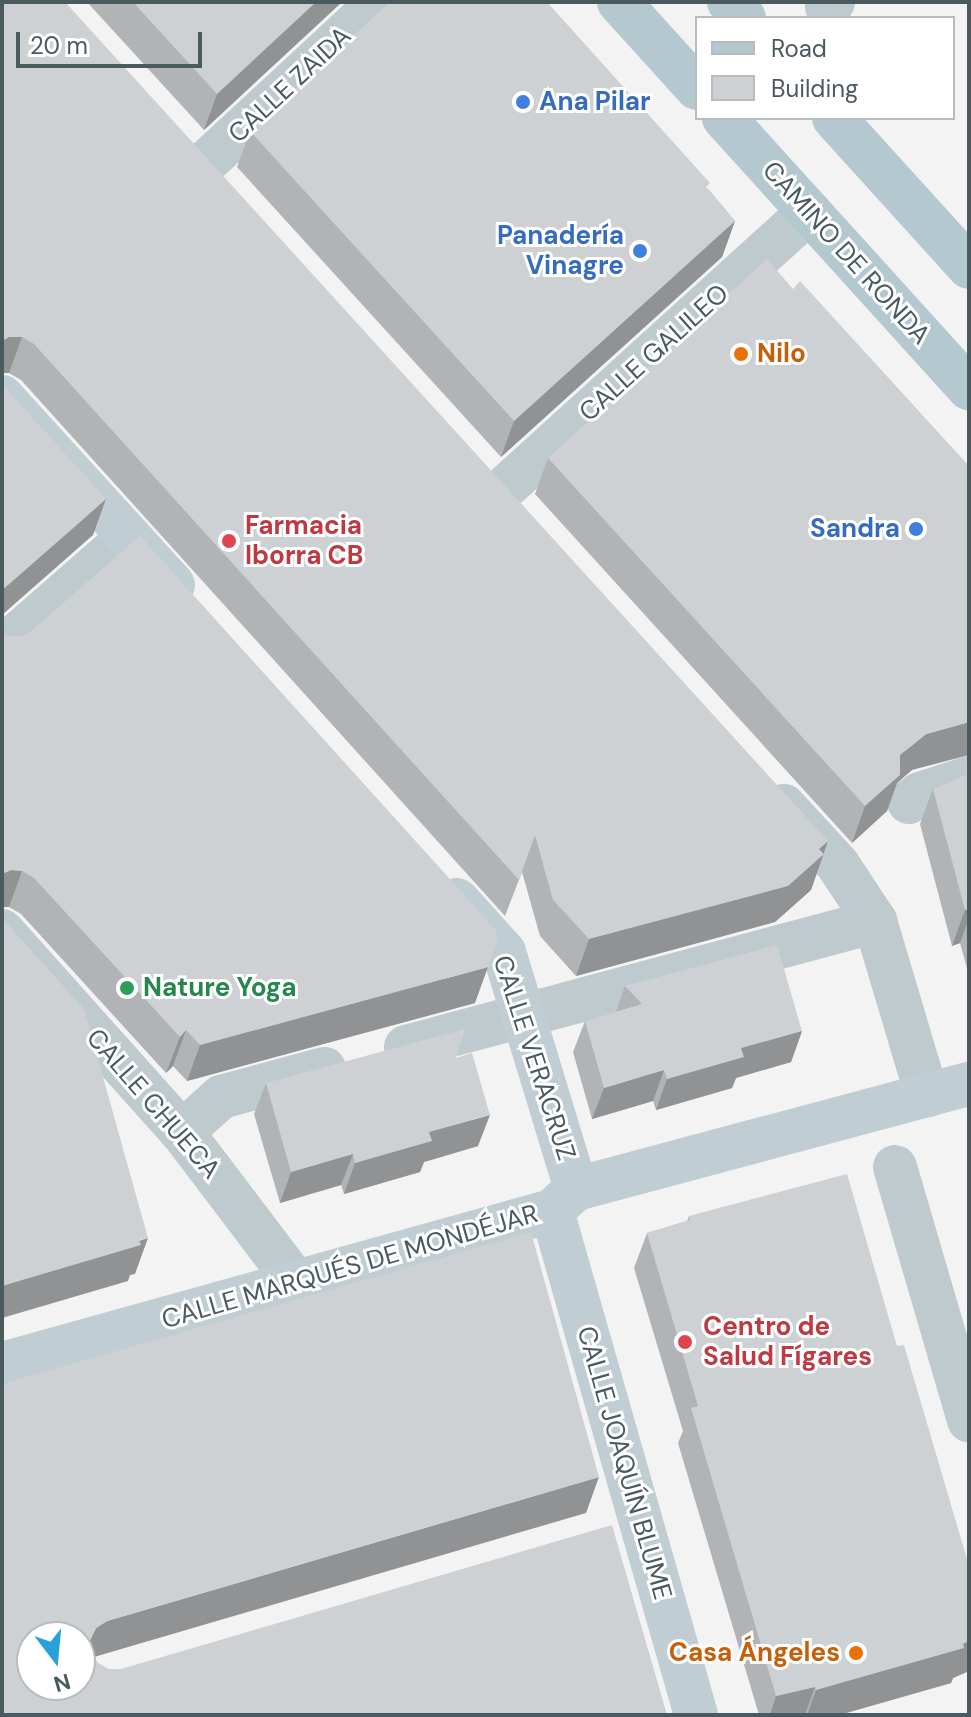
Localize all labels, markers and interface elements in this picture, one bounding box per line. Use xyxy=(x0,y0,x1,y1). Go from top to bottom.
scale bar xyxy=(20,16,206,66)
legend xyxy=(695,16,955,120)
street label: CALLE ZAIDA xyxy=(222,20,358,150)
text: 20 m xyxy=(30,30,88,61)
text: Road xyxy=(771,33,827,64)
text: Building xyxy=(771,73,858,104)
place label: Ana Pilar xyxy=(539,86,651,118)
marker: Ana Pilar xyxy=(514,93,532,111)
street label: CAMINO DE RONDA xyxy=(756,155,936,351)
place label: Panadería Vinagre xyxy=(497,220,624,282)
marker: Panadería Vinagre xyxy=(631,242,649,260)
street label: CALLE GALILEO xyxy=(573,278,735,428)
place label: Nilo xyxy=(757,338,806,370)
marker: Nilo xyxy=(732,345,750,363)
place label: Farmacia Iborra CB xyxy=(245,510,363,572)
place label: Sandra xyxy=(810,513,900,545)
marker: Sandra xyxy=(907,520,925,538)
marker: Farmacia Iborra CB xyxy=(220,532,238,550)
street label: CALLE VERACRUZ xyxy=(486,952,582,1164)
place label: Nature Yoga xyxy=(143,972,296,1004)
marker: Nature Yoga xyxy=(118,979,136,997)
street label: CALLE CHUECA xyxy=(80,1023,226,1185)
street label: CALLE MARQUÉS DE MONDÉJAR xyxy=(158,1198,542,1336)
place label: Centro de Salud Fígares xyxy=(703,1311,872,1372)
street label: CALLE JOAQUÍN BLUME xyxy=(570,1323,678,1603)
marker: Centro de Salud Fígares xyxy=(674,1331,696,1353)
north arrow xyxy=(16,1621,96,1701)
place label: Casa Ángeles xyxy=(669,1637,840,1669)
marker: Casa Ángeles xyxy=(847,1644,865,1662)
text: N xyxy=(50,1666,74,1699)

